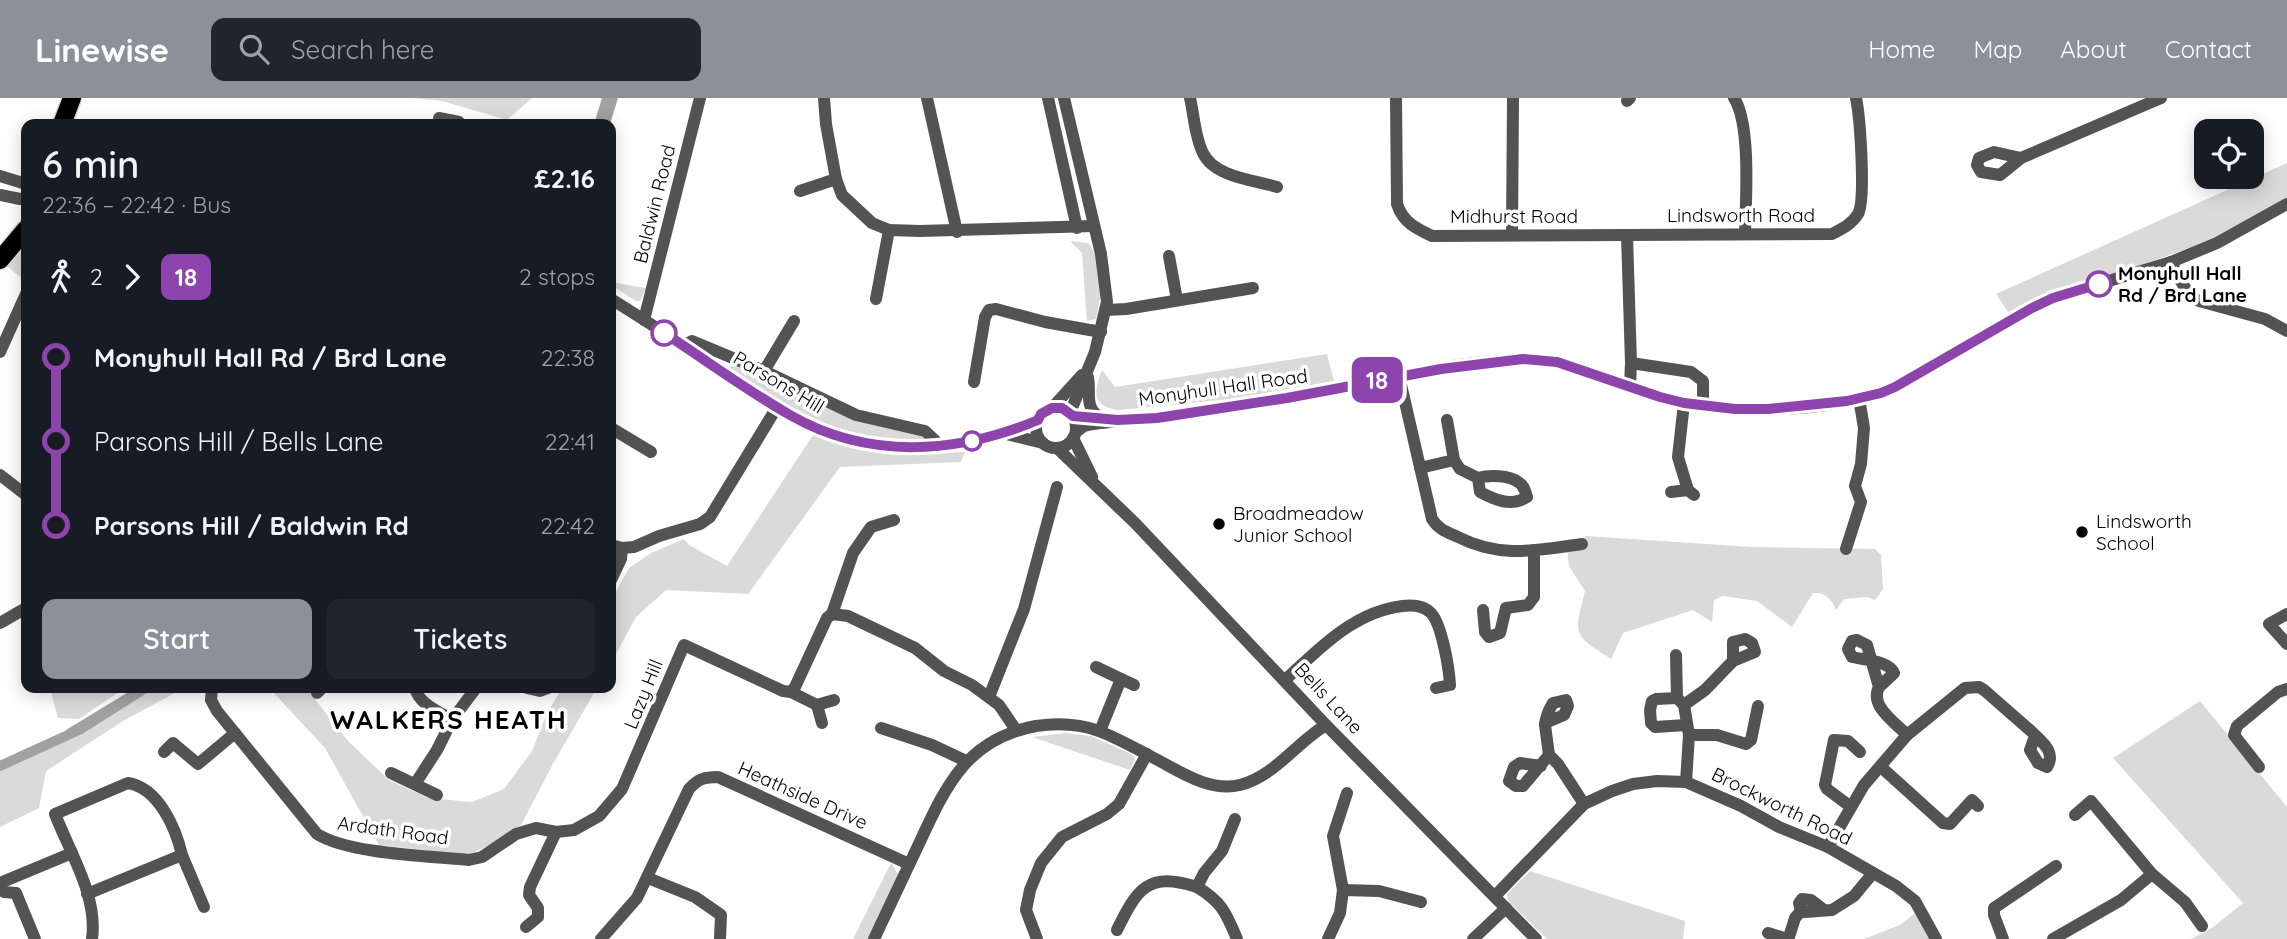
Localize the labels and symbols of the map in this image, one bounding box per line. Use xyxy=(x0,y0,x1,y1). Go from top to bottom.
street label: Baldwin Road xyxy=(628,142,680,266)
street label: Lindsworth Road xyxy=(1667,203,1815,227)
street label: Midhurst Road xyxy=(1450,204,1578,228)
place label: Monyhull Hall Rd / Brd Lane xyxy=(2118,261,2247,307)
marker: Monyhull Hall Rd / Brd Lane xyxy=(2086,271,2112,297)
unlabelled marker xyxy=(651,320,677,346)
street label: Parsons Hill xyxy=(729,345,829,419)
line badge: 18 xyxy=(1346,357,1408,403)
street label: Monyhull Hall Road xyxy=(1137,363,1309,411)
unlabelled marker xyxy=(962,431,982,451)
place label: Broadmeadow Junior School xyxy=(1233,501,1364,547)
place label: Lindsworth School xyxy=(2096,509,2192,555)
marker: Broadmeadow Junior School xyxy=(1211,516,1227,532)
marker: Lindsworth School xyxy=(2074,524,2090,540)
street label: Lazy Hill xyxy=(618,656,668,732)
street label: Bells Lane xyxy=(1290,657,1368,739)
district label: WALKERS HEATH xyxy=(330,703,568,736)
street label: Heathside Drive xyxy=(734,756,872,834)
street label: Brockworth Road xyxy=(1708,762,1856,850)
street label: Ardath Road xyxy=(336,810,450,850)

